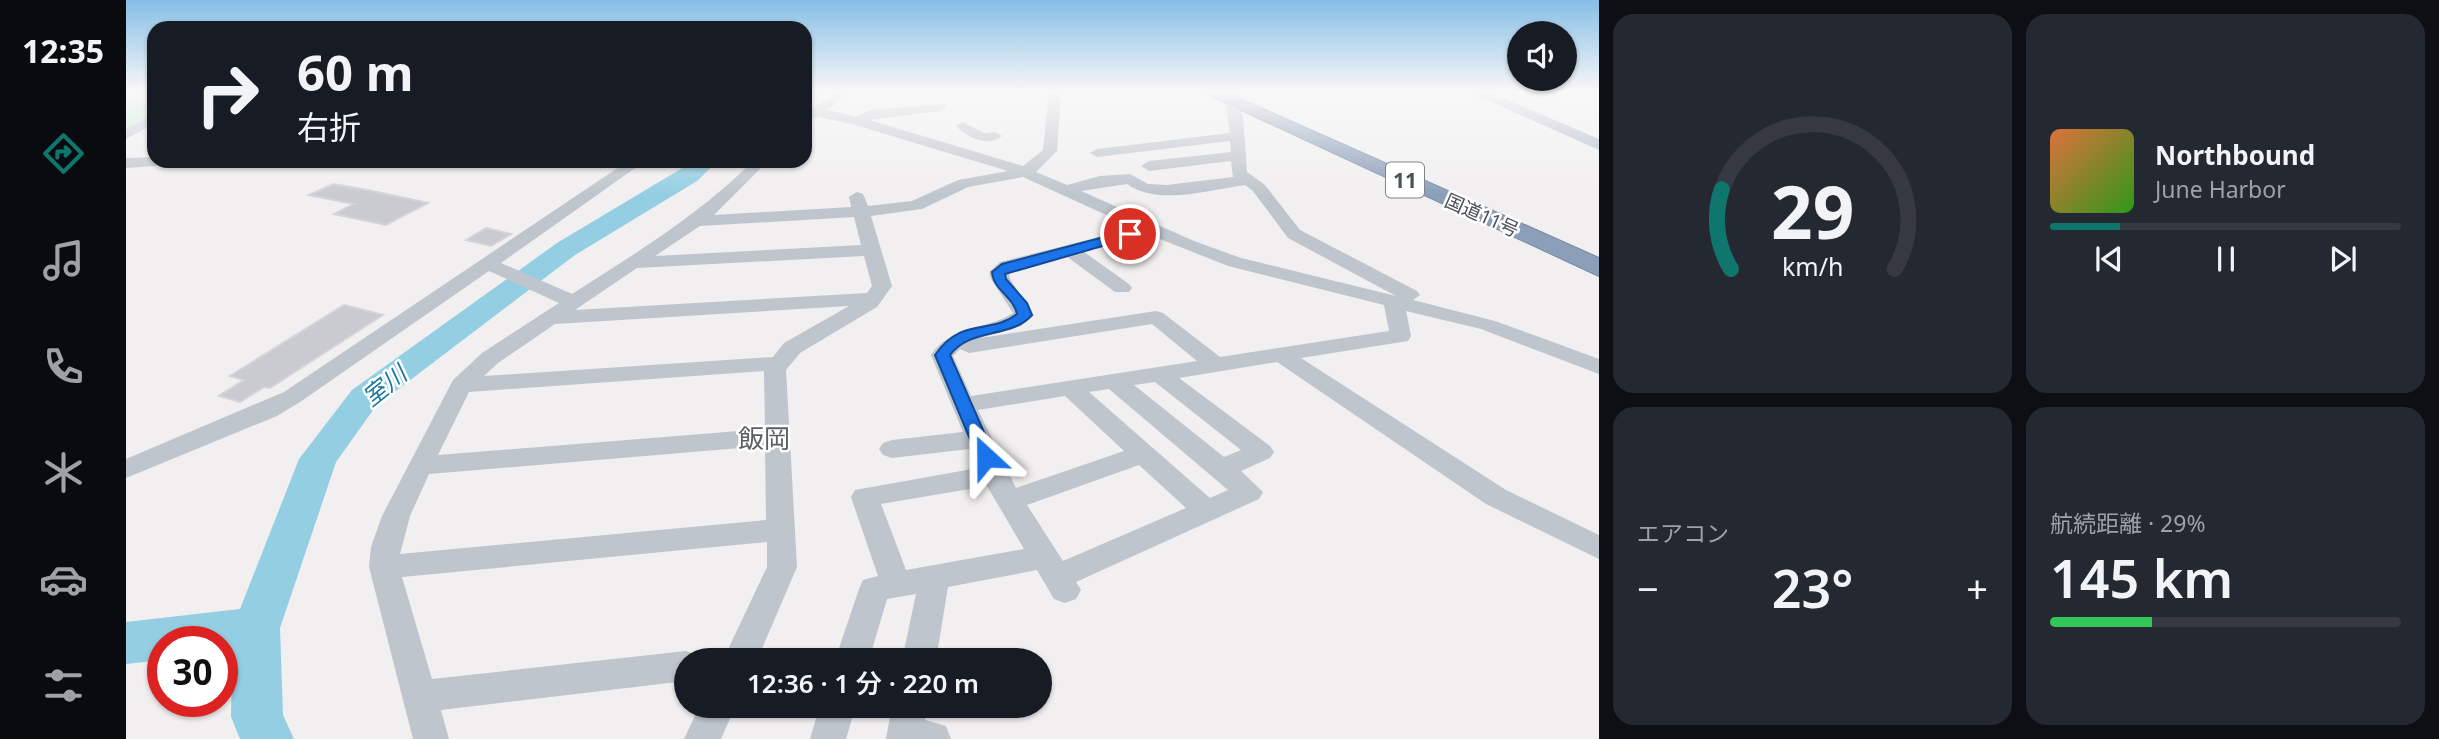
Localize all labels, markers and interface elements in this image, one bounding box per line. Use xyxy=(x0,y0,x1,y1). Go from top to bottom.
map controls xyxy=(1507,21,1577,91)
button: sound xyxy=(1507,21,1577,91)
text: 12:35 xyxy=(22,29,104,72)
text: 60 m xyxy=(297,39,414,105)
icon: right xyxy=(182,49,273,140)
text: 右折 xyxy=(297,105,361,148)
icon: directions xyxy=(39,129,88,178)
text: Northbound xyxy=(2155,137,2315,173)
road number: 11 xyxy=(1386,162,1424,198)
text: 29 xyxy=(1771,162,1854,261)
text: June Harbor xyxy=(2155,173,2286,205)
street label: 国道11号 xyxy=(1441,187,1523,243)
pin xyxy=(1100,204,1160,264)
icon: arrive xyxy=(1111,215,1149,253)
icon: music xyxy=(39,236,88,285)
icon: previous xyxy=(2090,240,2128,278)
icon: pause xyxy=(2207,240,2245,278)
icon: next xyxy=(2324,240,2362,278)
text: km/h xyxy=(1782,249,1843,283)
icon: phone xyxy=(39,342,88,391)
water label: 室川 xyxy=(355,355,415,413)
district label: 飯岡 xyxy=(738,420,790,456)
position arrow xyxy=(949,420,1023,494)
icon: climate xyxy=(39,448,88,497)
text: 航続距離 · 29% xyxy=(2050,507,2206,539)
text: エアコン xyxy=(1637,517,1729,549)
text: 145 km xyxy=(2050,542,2233,613)
text: 23° xyxy=(1772,552,1853,623)
icon: car xyxy=(39,555,88,604)
text: − xyxy=(1637,562,1659,614)
text: + xyxy=(1966,562,1988,614)
speed limit sign: 30 xyxy=(147,626,238,717)
icon: filters xyxy=(39,661,88,710)
text: 12:36 · 1 分 · 220 m xyxy=(747,665,979,701)

